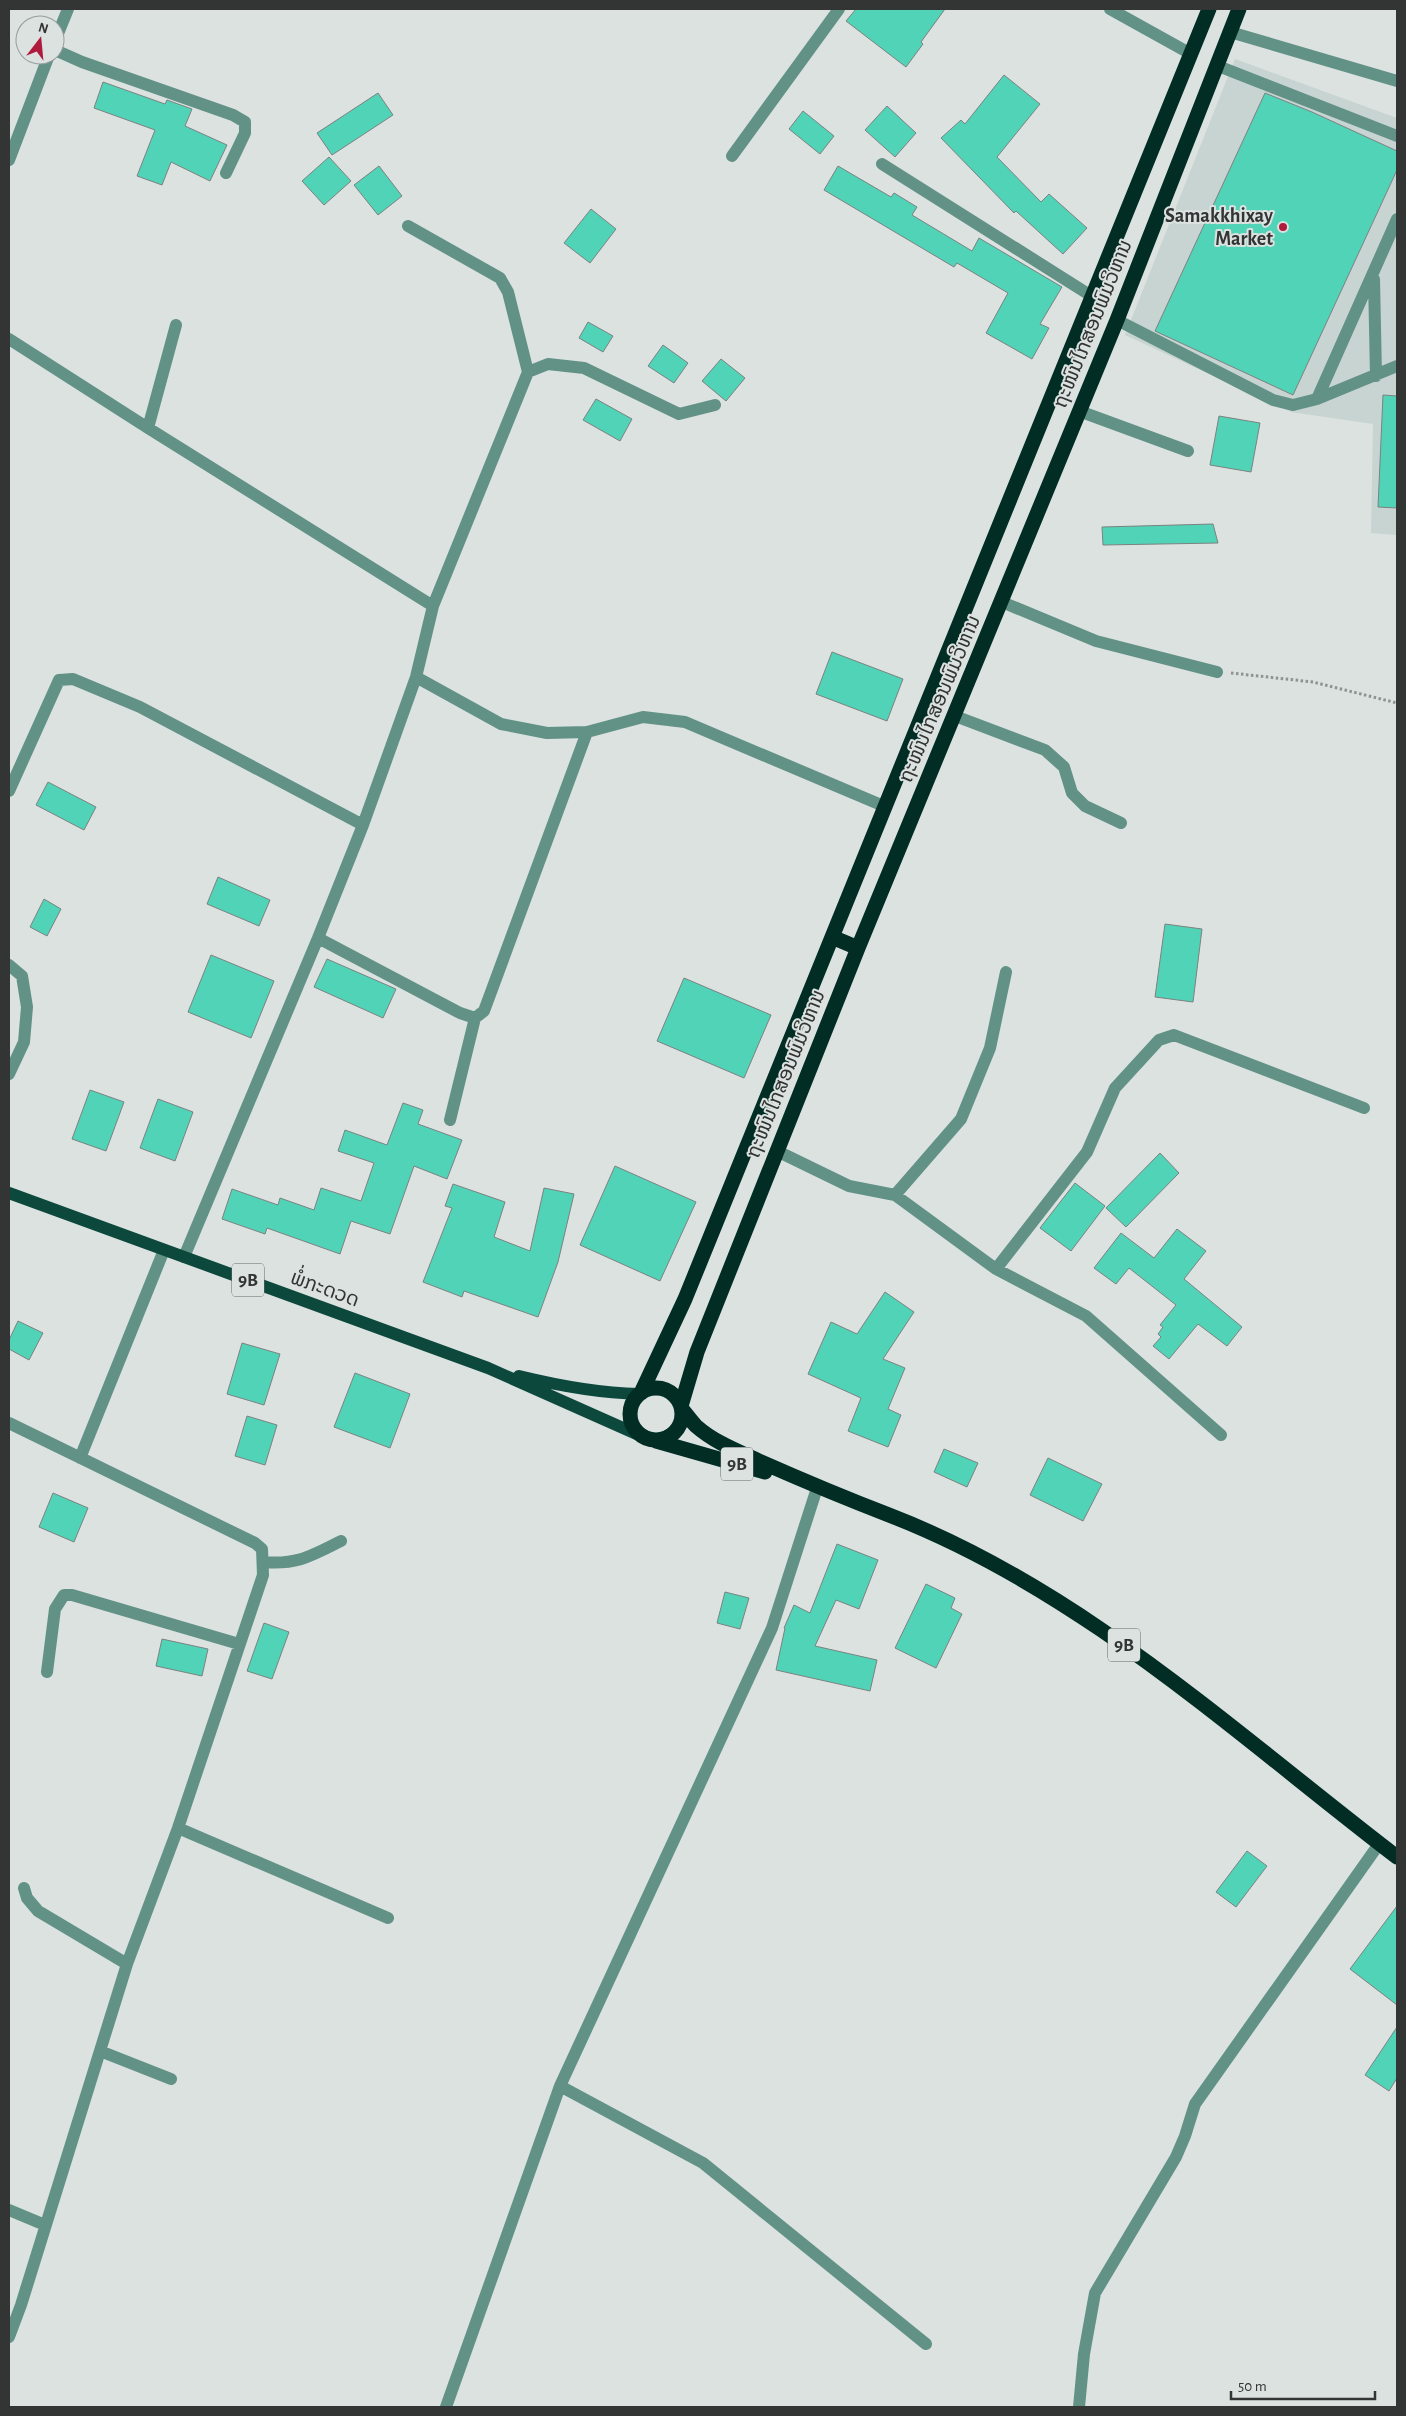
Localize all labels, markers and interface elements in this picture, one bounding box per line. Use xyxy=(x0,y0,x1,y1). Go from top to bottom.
north arrow xyxy=(15,15,65,65)
text: N xyxy=(37,20,50,37)
place label: Samakkhixay Market xyxy=(1165,206,1273,249)
marker: Samakkhixay Market xyxy=(1277,221,1289,233)
street label: ຖະໜົນໄກສອນພົມວິຫານ xyxy=(1048,236,1136,411)
street label: ຖະໜົນໄກສອນພົມວິຫານ xyxy=(894,612,984,786)
street label: ຖະໜົນໄກສອນພົມວິຫານ xyxy=(741,986,829,1161)
street label: ພໍ່ກະດວດ xyxy=(288,1263,364,1311)
road number: 9B xyxy=(232,1264,264,1296)
road number: 9B xyxy=(721,1448,753,1480)
road number: 9B xyxy=(1108,1628,1140,1662)
scale bar xyxy=(1231,2368,1375,2400)
text: 50 m xyxy=(1238,2379,1267,2394)

